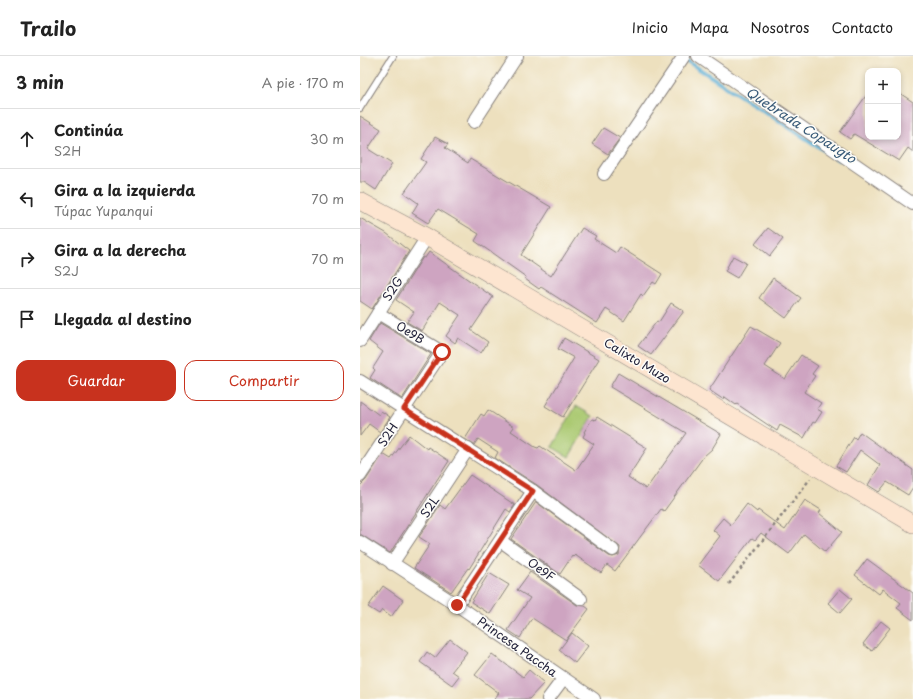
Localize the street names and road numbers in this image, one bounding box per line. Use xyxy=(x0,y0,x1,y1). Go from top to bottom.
street label: S2G xyxy=(378,273,407,304)
street label: Oe9B xyxy=(393,316,428,348)
street label: Calixto Muzo xyxy=(601,333,675,387)
street label: S2H xyxy=(373,419,402,450)
street label: S2L xyxy=(415,492,443,521)
street label: Oe9F xyxy=(524,553,559,585)
street label: Princesa Paccha xyxy=(474,612,562,681)

